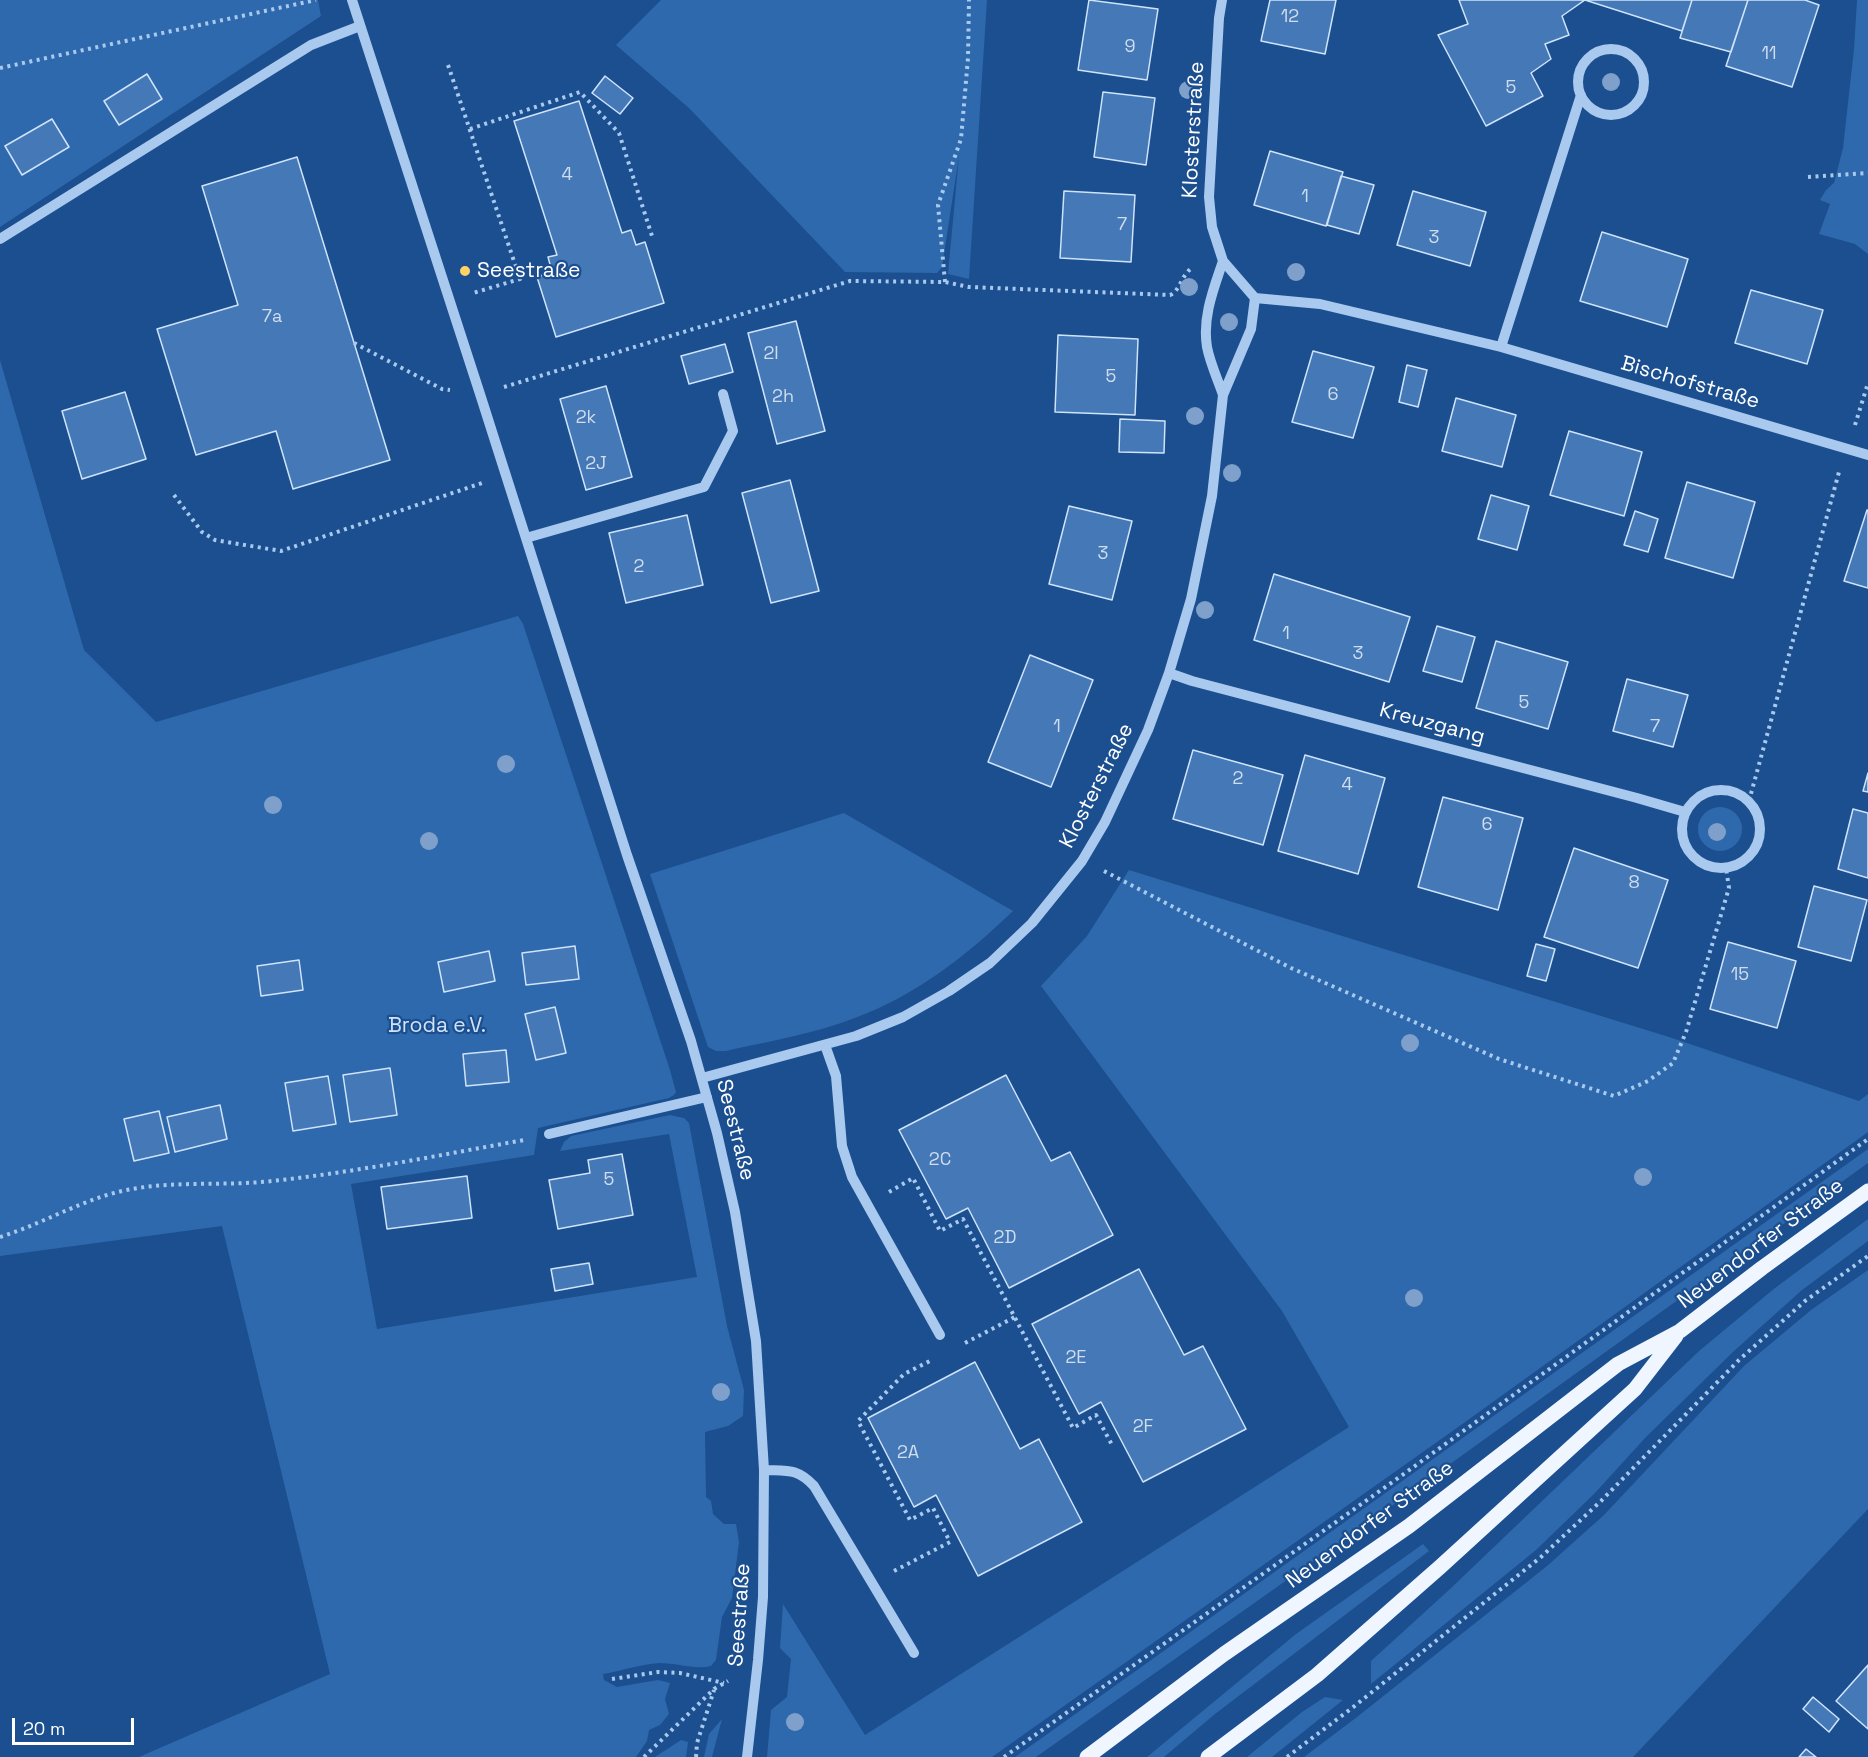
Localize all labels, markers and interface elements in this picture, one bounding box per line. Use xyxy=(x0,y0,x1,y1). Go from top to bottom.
house number: 12 xyxy=(1281,6,1299,28)
house number: 9 xyxy=(1124,36,1136,58)
house number: 11 xyxy=(1761,43,1777,65)
street label: Klosterstraße xyxy=(1178,61,1210,199)
house number: 5 xyxy=(1506,77,1516,99)
house number: 4 xyxy=(561,164,573,186)
house number: 1 xyxy=(1301,186,1309,208)
house number: 7 xyxy=(1117,214,1127,236)
house number: 3 xyxy=(1429,227,1439,249)
place label: Seestraße xyxy=(477,258,580,284)
marker: Seestraße xyxy=(458,264,472,278)
house number: 7a xyxy=(262,306,282,328)
house number: 2I xyxy=(763,343,779,365)
street label: Bischofstraße xyxy=(1618,351,1762,415)
house number: 5 xyxy=(1106,366,1116,388)
house number: 6 xyxy=(1327,384,1339,406)
house number: 2h xyxy=(772,386,794,408)
house number: 2k xyxy=(576,407,596,429)
house number: 2J xyxy=(585,453,607,475)
house number: 3 xyxy=(1098,543,1108,565)
house number: 2 xyxy=(634,556,644,578)
house number: 1 xyxy=(1282,623,1290,645)
house number: 3 xyxy=(1353,643,1363,665)
house number: 5 xyxy=(1519,692,1529,714)
street label: Kreuzgang xyxy=(1377,698,1487,750)
house number: 1 xyxy=(1053,716,1061,738)
house number: 7 xyxy=(1650,716,1660,738)
street label: Klosterstraße xyxy=(1055,719,1139,853)
house number: 2 xyxy=(1233,768,1243,790)
house number: 4 xyxy=(1341,774,1353,796)
house number: 6 xyxy=(1481,814,1493,836)
house number: 8 xyxy=(1628,872,1640,894)
house number: 15 xyxy=(1731,964,1749,986)
park label: Broda e.V. xyxy=(388,1013,486,1039)
street label: Seestraße xyxy=(710,1077,760,1183)
house number: 2C xyxy=(929,1149,951,1171)
house number: 5 xyxy=(604,1169,614,1191)
street label: Neuendorfer Straße xyxy=(1673,1173,1849,1315)
house number: 2D xyxy=(994,1227,1016,1249)
house number: 2E xyxy=(1066,1347,1086,1369)
house number: 2F xyxy=(1133,1416,1153,1438)
house number: 2A xyxy=(897,1442,919,1464)
street label: Neuendorfer Straße xyxy=(1281,1456,1459,1594)
street label: Seestraße xyxy=(724,1563,756,1667)
scale bar xyxy=(15,1706,136,1744)
text: 20 m xyxy=(23,1717,66,1740)

